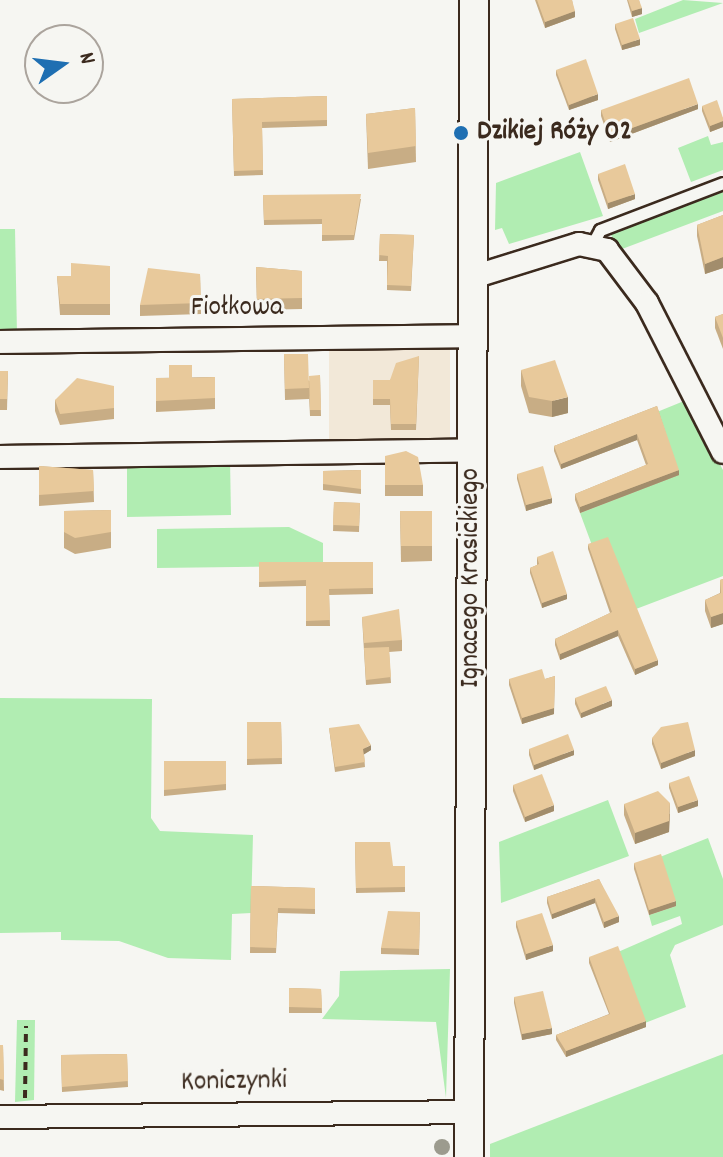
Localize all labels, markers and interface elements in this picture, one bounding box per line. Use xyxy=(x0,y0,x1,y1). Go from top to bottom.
north arrow xyxy=(24,24,104,104)
text: N xyxy=(69,50,102,68)
place label: Dzikiej Róży 02 xyxy=(477,116,632,150)
marker: Dzikiej Róży 02 xyxy=(452,124,470,142)
street label: Fiołkowa xyxy=(191,292,283,326)
street label: Ignacego Krasickiego xyxy=(455,468,489,688)
street label: Koniczynki xyxy=(181,1065,287,1101)

